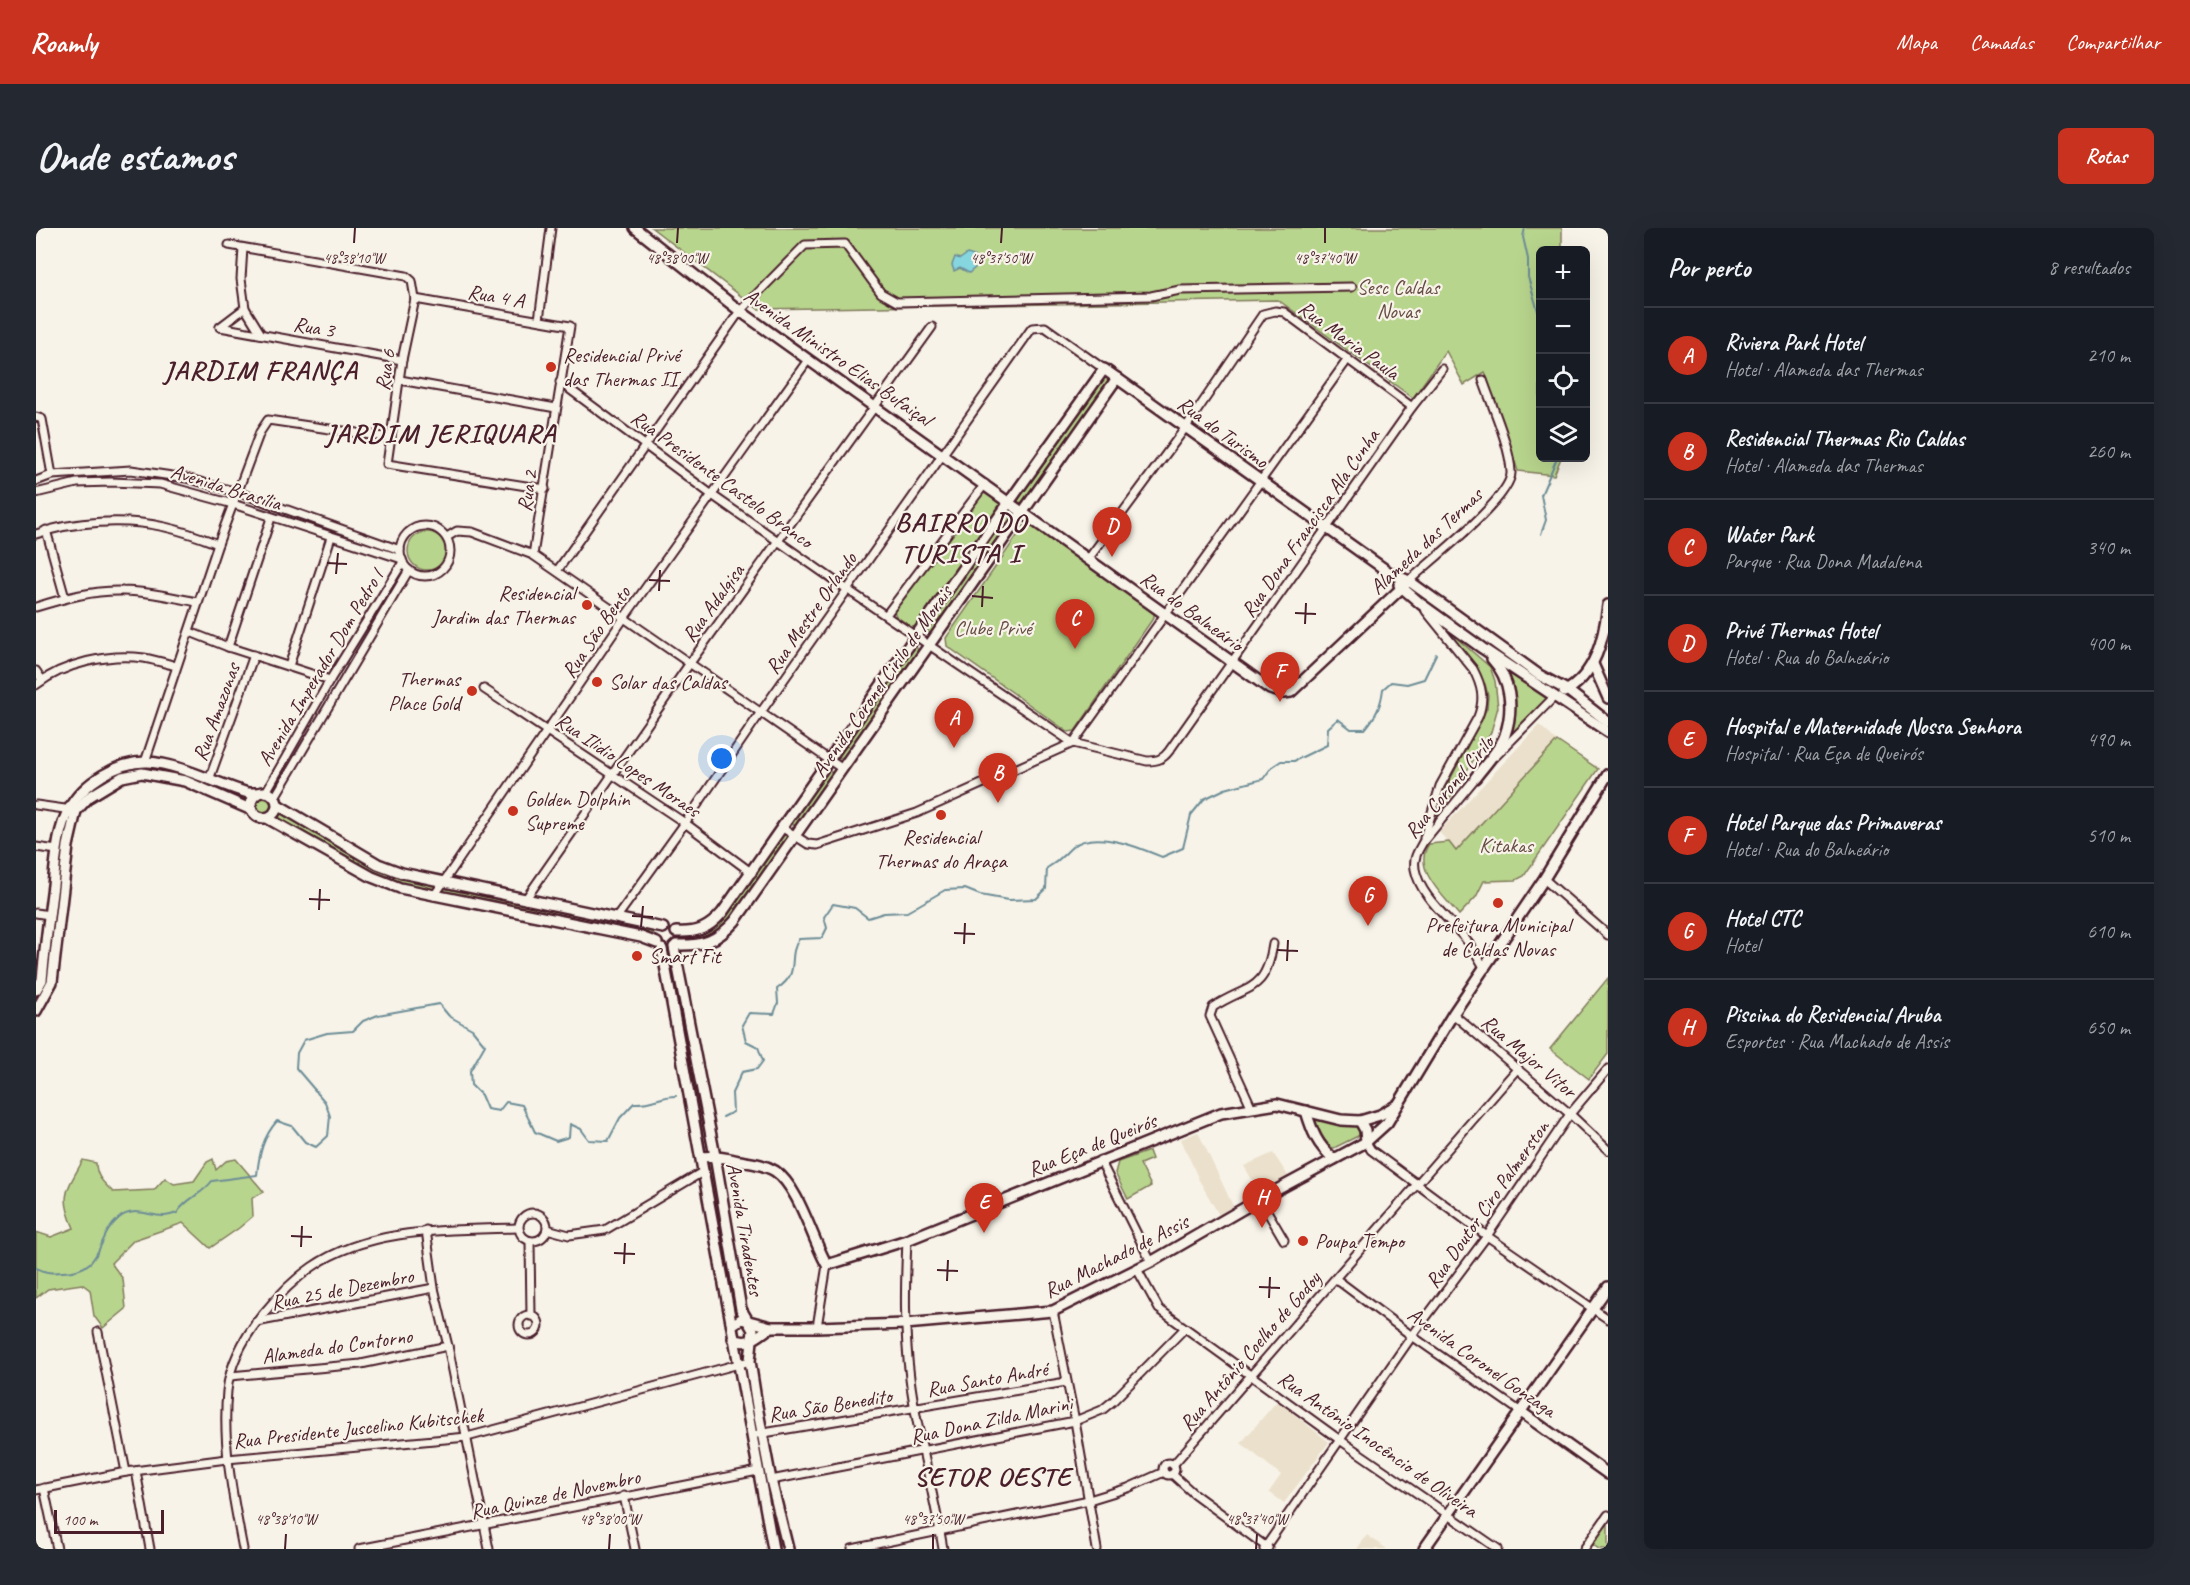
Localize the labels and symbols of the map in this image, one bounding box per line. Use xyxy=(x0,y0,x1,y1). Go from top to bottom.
text: 48°38'10"W xyxy=(324,249,388,268)
text: 48°38'00"W xyxy=(647,249,711,268)
text: 48°37'50"W xyxy=(971,249,1035,268)
text: 48°37'40"W xyxy=(1295,249,1359,268)
park label: Sesc Caldas Novas xyxy=(1357,274,1441,324)
street label: Rua 4 A xyxy=(466,278,528,314)
street label: Avenida Ministro Elias Bufaiçal xyxy=(739,282,940,434)
street label: Rua Maria Paula xyxy=(1293,295,1406,386)
street label: Rua 3 xyxy=(291,311,338,344)
place label: Residencial Privé das Thermas II xyxy=(563,342,683,392)
street label: Rua 6 xyxy=(369,347,401,392)
district label: JARDIM FRANÇA xyxy=(162,353,359,387)
marker: Residencial Privé das Thermas II xyxy=(544,360,558,374)
street label: Rua do Turismo xyxy=(1172,390,1275,475)
street label: Rua Presidente Castelo Branco xyxy=(626,404,820,555)
district label: JARDIM JERIQUARA xyxy=(323,416,557,450)
street label: Rua Dona Francisca Ala Cunha xyxy=(1235,422,1386,622)
street label: Avenida Brasília xyxy=(168,458,286,517)
street label: Rua 2 xyxy=(511,467,543,513)
street label: Alameda das Termas xyxy=(1364,481,1489,600)
district label: BAIRRO DO TURISTA I xyxy=(895,505,1029,570)
pin: D xyxy=(1092,508,1132,557)
street label: Rua Mestre Orlando xyxy=(759,546,863,679)
street label: Rua Adalgisa xyxy=(676,558,751,647)
street label: Avenida Imperador Dom Pedro l xyxy=(251,563,390,770)
street label: Rua do Balneário xyxy=(1136,565,1251,659)
place label: Residencial Jardim das Thermas xyxy=(431,580,578,630)
street label: Rua São Bento xyxy=(556,580,637,683)
street label: Avenida Coronel Cirilo de Morais xyxy=(806,580,958,782)
marker: Residencial Jardim das Thermas xyxy=(580,598,594,612)
pin: C xyxy=(1056,600,1094,649)
park label: Clube Privé xyxy=(954,615,1035,641)
pin: F xyxy=(1260,652,1300,702)
street label: Rua Amazonas xyxy=(186,658,246,764)
place label: Thermas Place Gold xyxy=(388,666,464,716)
place label: Solar das Caldas xyxy=(609,669,728,695)
marker: Solar das Caldas xyxy=(590,675,604,689)
marker: Thermas Place Gold xyxy=(465,684,479,698)
pin: A xyxy=(934,698,974,748)
street label: Rua Ilidio Lopes Moraes xyxy=(551,707,707,824)
street label: Rua Coronel Cirilo xyxy=(1399,729,1501,844)
your location xyxy=(707,744,736,773)
pin: B xyxy=(978,754,1018,803)
place label: Golden Dolphin Supreme xyxy=(525,786,630,836)
marker: Golden Dolphin Supreme xyxy=(506,804,520,818)
marker: Residencial Thermas do Araça xyxy=(934,808,948,822)
place label: Residencial Thermas do Araça xyxy=(875,824,1008,874)
park label: Kitakas xyxy=(1479,832,1535,858)
pin: G xyxy=(1348,876,1388,926)
marker: Prefeitura Municipal de Caldas Novas xyxy=(1491,896,1505,910)
place label: Prefeitura Municipal de Caldas Novas xyxy=(1426,912,1574,962)
place label: Smart Fit xyxy=(649,943,722,969)
marker: Smart Fit xyxy=(630,949,644,963)
street label: Rua Major Vitor xyxy=(1476,1009,1584,1105)
street label: Rua Eça de Queirós xyxy=(1024,1107,1162,1183)
street label: Rua Doutor Ciro Palmerston xyxy=(1419,1114,1556,1293)
street label: Avenida Tiradentes xyxy=(721,1160,770,1299)
pin: H xyxy=(1242,1178,1282,1228)
pin: E xyxy=(964,1184,1004,1233)
street label: Rua Machado de Assis xyxy=(1039,1208,1194,1304)
place label: Poupa Tempo xyxy=(1315,1228,1406,1254)
marker: Poupa Tempo xyxy=(1296,1234,1310,1248)
street label: Rua 25 de Dezembro xyxy=(269,1262,417,1316)
street label: Rua Antônio Coelho de Godoy xyxy=(1174,1265,1327,1436)
street label: Avenida Coronel Gonzaga xyxy=(1403,1301,1563,1424)
street label: Alameda do Contorno xyxy=(260,1322,415,1369)
street label: Rua Santo André xyxy=(925,1355,1053,1402)
street label: Rua Antônio Inocêncio de Oliveira xyxy=(1273,1365,1484,1524)
street label: Rua São Benedito xyxy=(767,1382,896,1428)
street label: Rua Dona Zilda Marini xyxy=(908,1390,1077,1450)
street label: Rua Presidente Juscelino Kubitschek xyxy=(232,1402,485,1454)
district label: SETOR OESTE xyxy=(914,1459,1074,1493)
street label: Rua Quinze de Novembro xyxy=(468,1463,644,1525)
scale bar xyxy=(54,1507,164,1534)
text: 48°38'10"W xyxy=(256,1510,320,1529)
text: 48°38'00"W xyxy=(580,1510,644,1529)
text: 48°37'50"W xyxy=(903,1510,967,1529)
text: 48°37'40"W xyxy=(1227,1510,1291,1529)

